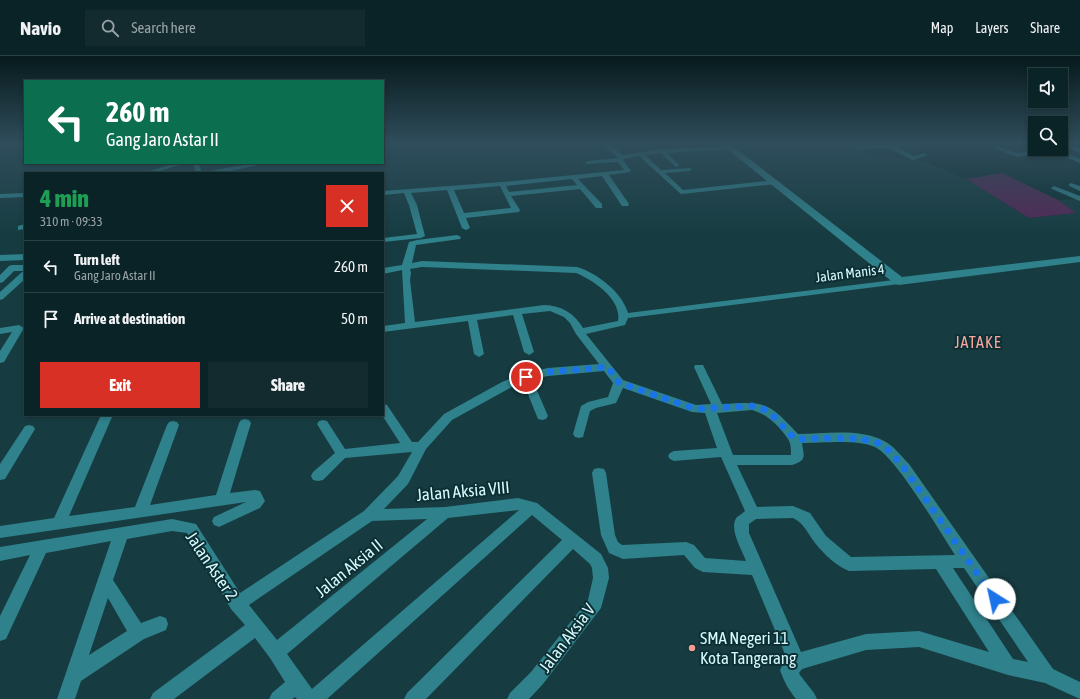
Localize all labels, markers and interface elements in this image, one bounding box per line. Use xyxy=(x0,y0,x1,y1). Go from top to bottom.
search box xyxy=(85,10,365,46)
text: Navio xyxy=(20,17,61,39)
icon: search xyxy=(99,17,121,39)
text: Search here xyxy=(131,19,196,36)
text: Map xyxy=(931,20,953,36)
text: Layers xyxy=(975,20,1008,36)
text: Share xyxy=(1030,20,1060,36)
map controls xyxy=(1028,68,1068,156)
button: sound xyxy=(1028,68,1068,108)
icon: left xyxy=(40,96,92,148)
text: 260 m xyxy=(106,96,169,128)
button: search xyxy=(1028,116,1068,156)
text: Gang Jaro Astar II xyxy=(106,129,219,150)
text: 4 min xyxy=(40,185,89,212)
button: close xyxy=(326,185,368,227)
text: 310 m · 09:33 xyxy=(40,214,103,229)
text: Turn left xyxy=(74,251,120,268)
icon: left xyxy=(40,256,62,278)
text: 260 m xyxy=(334,258,368,275)
street label: Jalan Manis 4 xyxy=(815,261,886,285)
text: Gang Jaro Astar II xyxy=(74,268,156,283)
icon: arrive xyxy=(40,308,62,330)
text: Arrive at destination xyxy=(74,310,185,327)
text: 50 m xyxy=(341,310,368,327)
district label: JATAKE xyxy=(954,333,1002,351)
pin xyxy=(509,360,543,394)
button: Exit xyxy=(40,362,200,408)
button: Share xyxy=(208,362,368,408)
icon: arrive xyxy=(515,366,537,388)
street label: Jalan Aksia VIII xyxy=(415,477,511,505)
street label: Jalan Aster 2 xyxy=(182,528,242,604)
street label: Jalan Aksia II xyxy=(311,535,387,601)
position arrow xyxy=(974,578,1016,620)
street label: Jalan Aksia V xyxy=(535,599,600,676)
place label: SMA Negeri 11 Kota Tangerang xyxy=(700,628,797,668)
marker: SMA Negeri 11 Kota Tangerang xyxy=(687,643,697,653)

